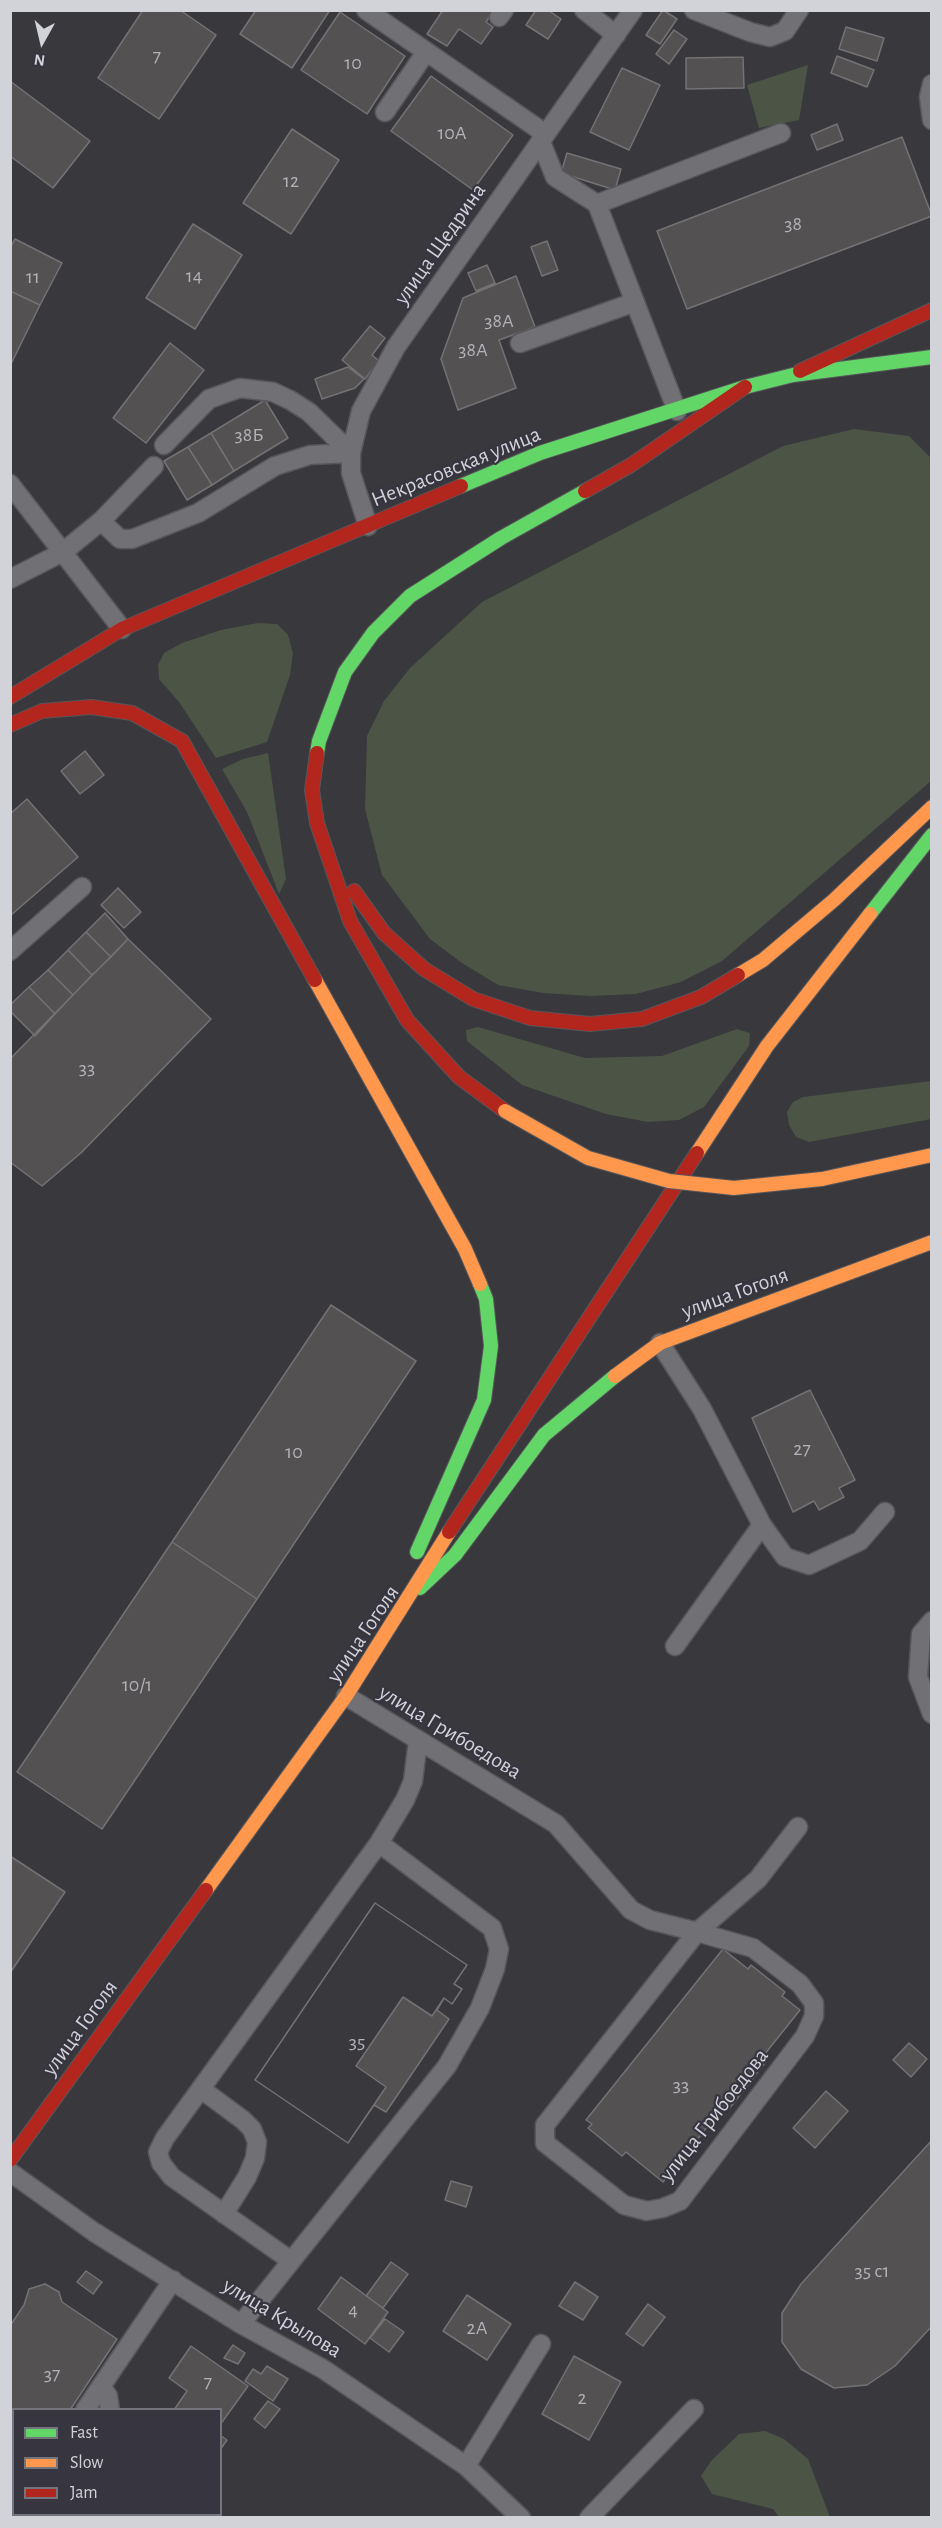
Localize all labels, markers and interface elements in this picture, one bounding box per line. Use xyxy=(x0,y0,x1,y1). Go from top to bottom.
north arrow xyxy=(12,12,72,72)
house number: 7 xyxy=(153,44,161,68)
text: N xyxy=(33,51,46,69)
house number: 10 xyxy=(344,51,362,75)
house number: 10А xyxy=(437,121,467,145)
house number: 12 xyxy=(283,169,299,193)
street label: улица Щедрина xyxy=(388,178,492,310)
house number: 38 xyxy=(784,212,802,236)
house number: 14 xyxy=(186,264,202,288)
house number: 11 xyxy=(26,265,40,289)
house number: 38А xyxy=(484,309,514,333)
house number: 38А xyxy=(458,338,488,362)
street label: Некрасовская улица xyxy=(367,421,545,513)
house number: 38Б xyxy=(234,423,264,447)
house number: 33 xyxy=(79,1056,95,1080)
street label: улица Гоголя xyxy=(678,1261,792,1325)
house number: 27 xyxy=(793,1437,811,1461)
house number: 10 xyxy=(285,1440,303,1464)
street label: улица Гоголя xyxy=(321,1580,405,1688)
house number: 10/1 xyxy=(122,1673,152,1697)
street label: улица Грибоедова xyxy=(374,1679,526,1785)
street label: улица Гоголя xyxy=(36,1975,124,2081)
house number: 35 xyxy=(349,2030,365,2054)
street label: улица Грибоедова xyxy=(654,2043,774,2187)
house number: 33 xyxy=(673,2073,689,2097)
house number: 35 с1 xyxy=(855,2259,889,2283)
street label: улица Крылова xyxy=(218,2272,346,2364)
house number: 4 xyxy=(348,2298,358,2322)
house number: 2А xyxy=(467,2316,487,2340)
house number: 37 xyxy=(44,2362,60,2386)
house number: 7 xyxy=(204,2370,212,2394)
house number: 2 xyxy=(577,2386,587,2410)
legend xyxy=(12,2408,222,2516)
text: Fast xyxy=(70,2424,98,2442)
text: Slow xyxy=(70,2454,103,2472)
text: Jam xyxy=(70,2484,98,2502)

